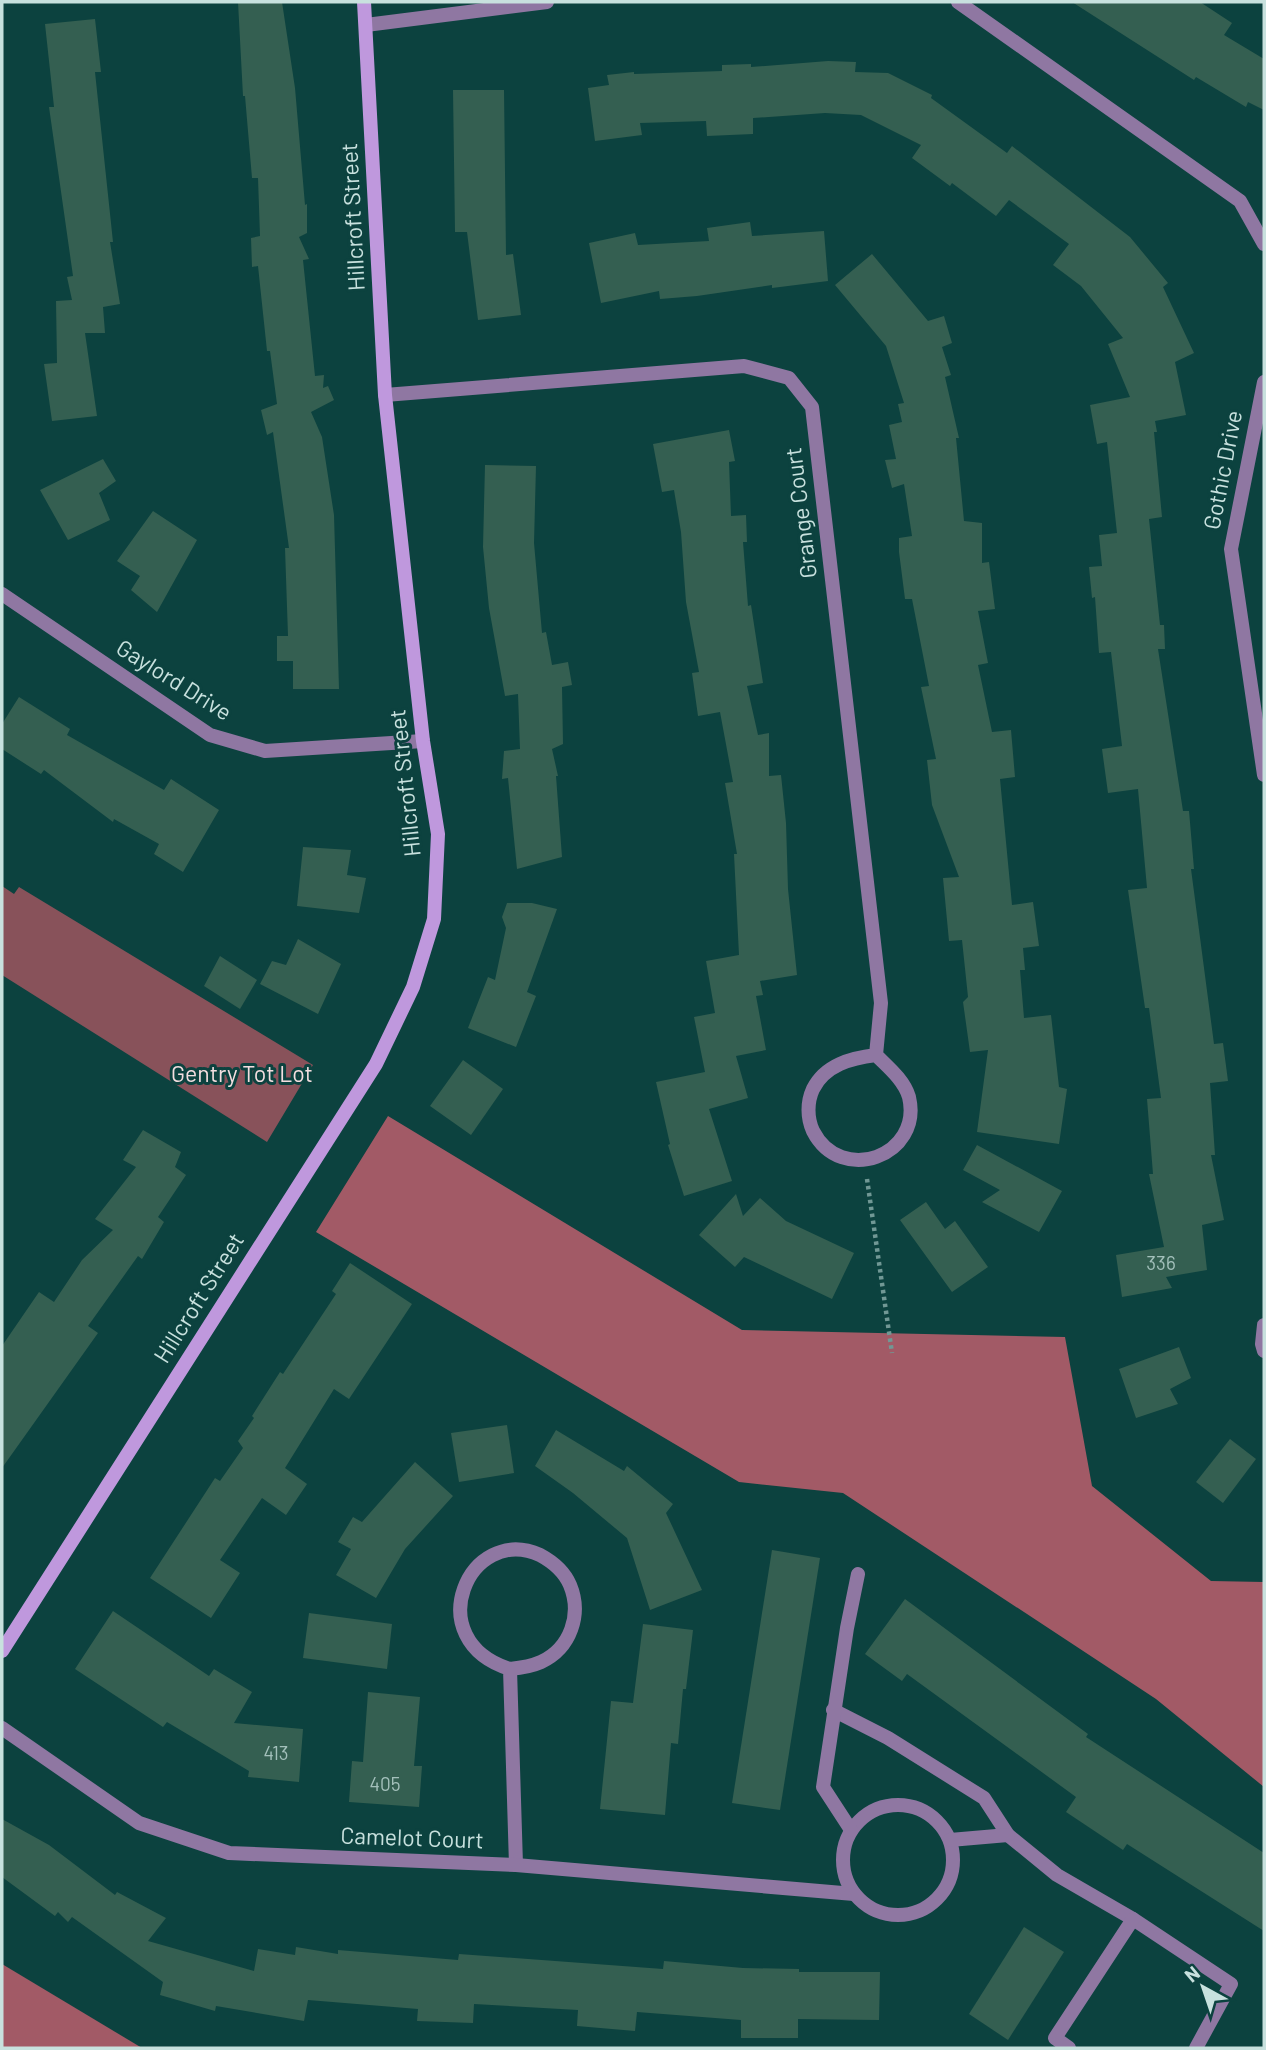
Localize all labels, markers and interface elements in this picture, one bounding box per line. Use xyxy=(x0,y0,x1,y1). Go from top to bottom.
street label: Hillcroft Street xyxy=(334,142,370,292)
street label: Gothic Drive xyxy=(1197,408,1247,532)
street label: Grange Court xyxy=(778,446,822,580)
street label: Gaylord Drive xyxy=(112,633,237,726)
street label: Hillcroft Street xyxy=(382,708,426,858)
park label: Gentry Tot Lot xyxy=(171,1059,313,1087)
street label: Hillcroft Street xyxy=(147,1227,249,1368)
house number: 336 xyxy=(1146,1251,1176,1274)
house number: 413 xyxy=(263,1741,289,1764)
house number: 405 xyxy=(370,1772,400,1795)
street label: Camelot Court xyxy=(340,1821,484,1853)
north arrow xyxy=(1168,1952,1238,2022)
text: N xyxy=(1180,1961,1204,1986)

